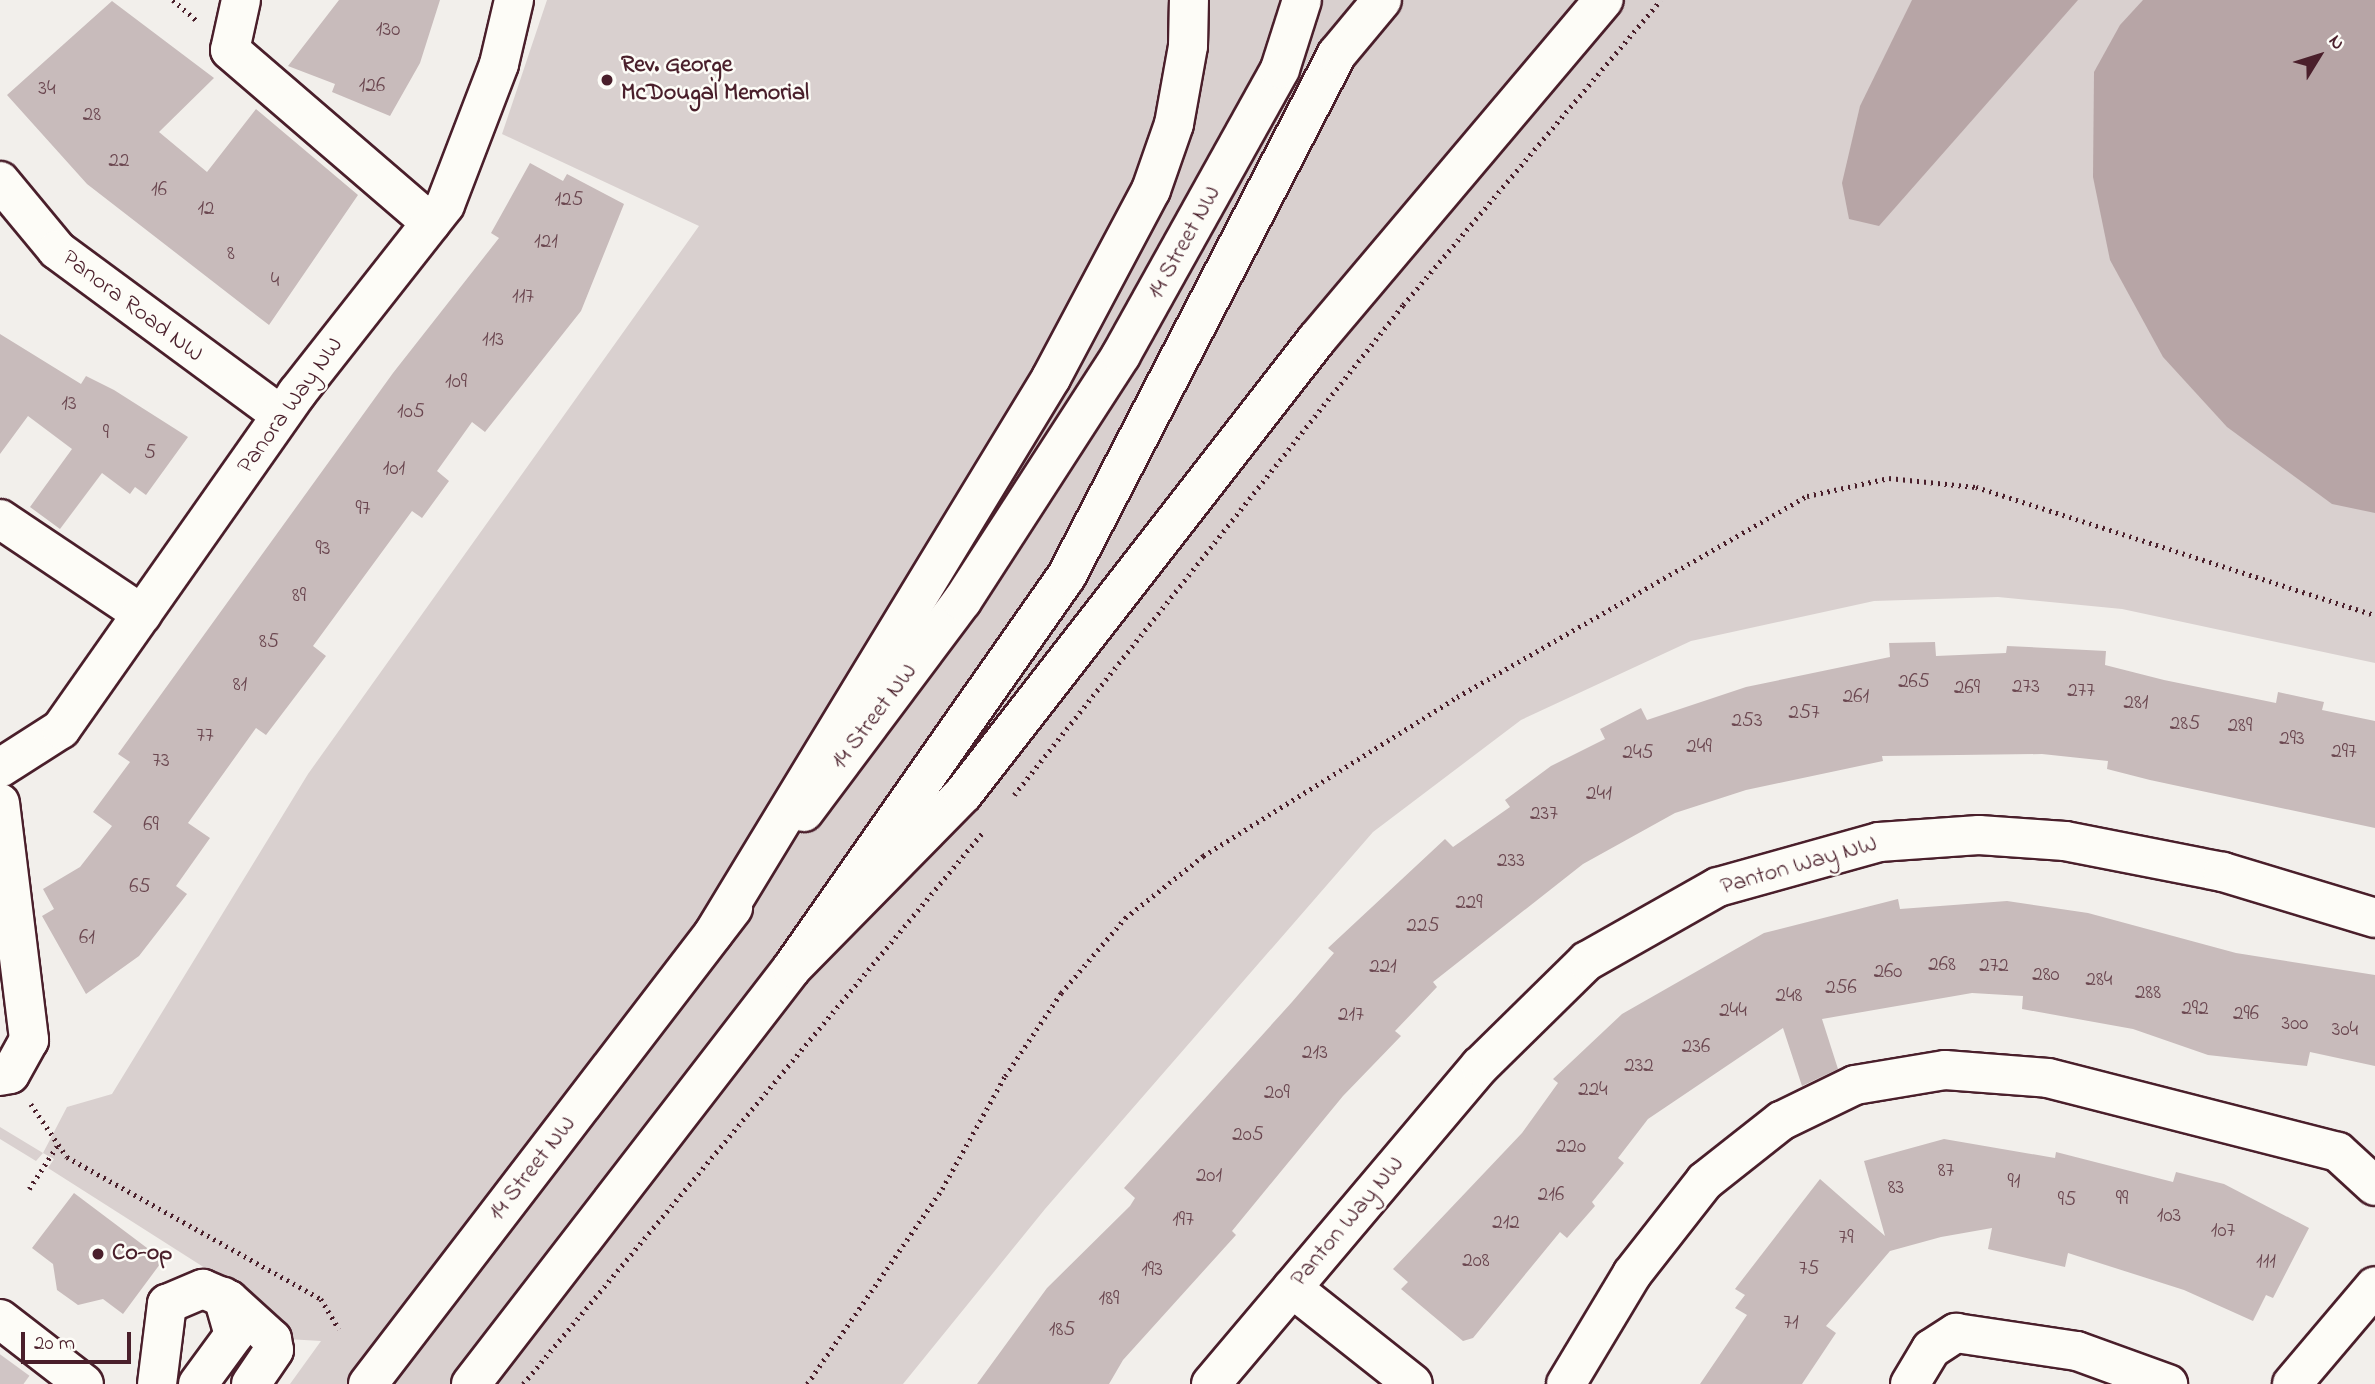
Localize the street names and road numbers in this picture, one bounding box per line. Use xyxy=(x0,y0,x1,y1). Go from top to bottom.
street label: 14 Street NW xyxy=(1142,181,1228,305)
street label: Panora Road NW xyxy=(56,245,208,369)
street label: Panora Way NW xyxy=(232,332,350,480)
street label: 14 Street NW xyxy=(826,658,924,776)
street label: Panton Way NW xyxy=(1717,830,1881,902)
street label: 14 Street NW xyxy=(483,1111,583,1227)
street label: Panton Way NW xyxy=(1285,1151,1411,1293)

